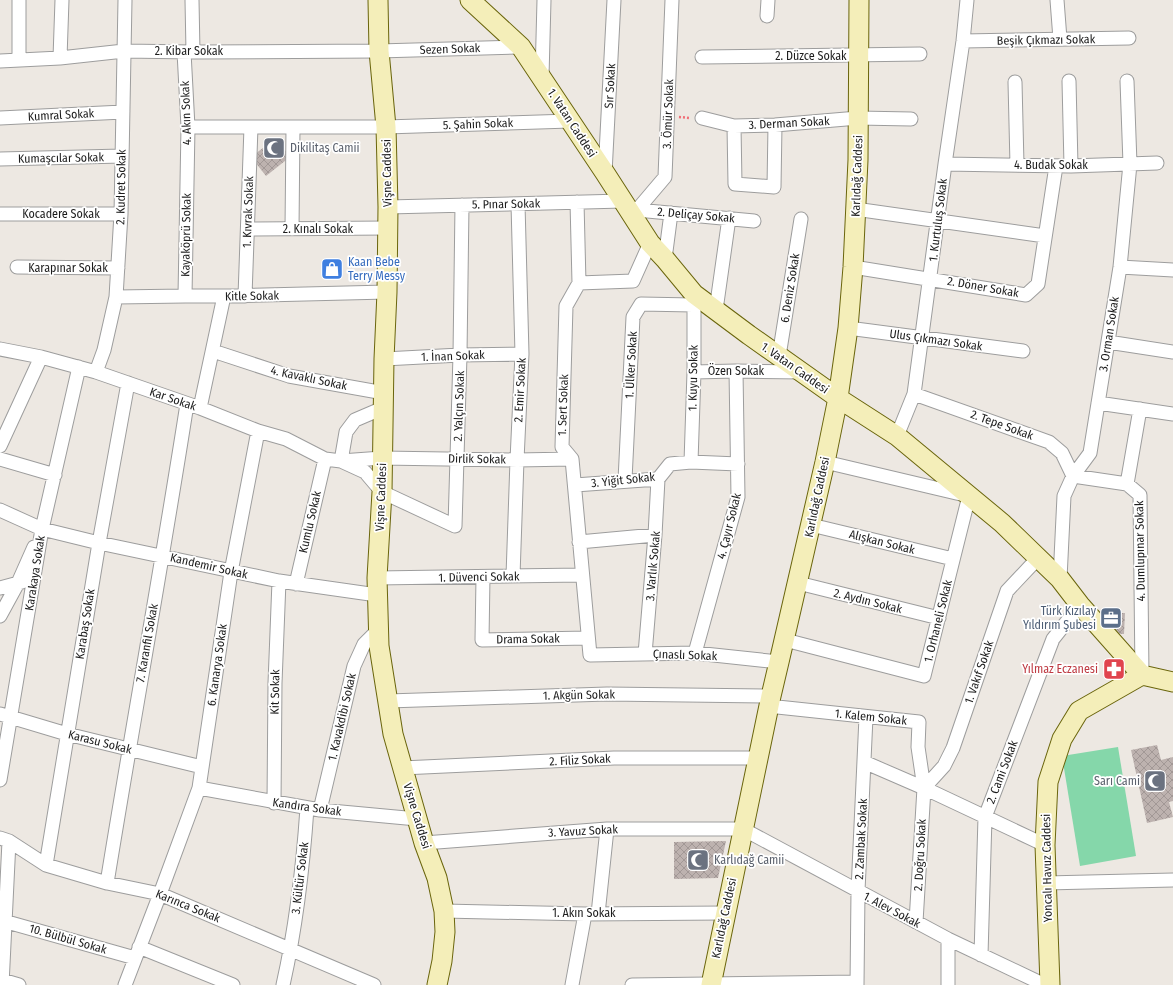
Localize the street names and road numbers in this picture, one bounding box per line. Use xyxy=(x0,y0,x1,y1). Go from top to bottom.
street label: Beşik Çıkmazı Sokak xyxy=(997,32,1096,48)
street label: Sezen Sokak xyxy=(419,41,481,57)
street label: 2. Kibar Sokak xyxy=(155,44,224,58)
street label: 2. Düzce Sokak xyxy=(775,49,847,63)
street label: Sır Sokak xyxy=(602,63,618,109)
street label: 3. Ömür Sokak xyxy=(658,78,676,149)
street label: 4. Akın Sokak xyxy=(178,80,194,145)
street label: 1. Vatan Caddesi xyxy=(545,86,599,160)
street label: Kumral Sokak xyxy=(27,106,95,124)
street label: 3. Derman Sokak xyxy=(748,114,830,132)
street label: 5. Şahin Sokak xyxy=(443,116,514,132)
street label: Karlıdağ Caddesi xyxy=(849,135,865,217)
street label: Vişne Caddesi xyxy=(379,139,395,207)
street label: 2. Kudret Sokak xyxy=(113,149,129,225)
street label: Kumaşcılar Sokak xyxy=(18,150,105,166)
street label: 4. Budak Sokak xyxy=(1014,158,1088,172)
street label: 1. Kıvrak Sokak xyxy=(240,175,256,248)
street label: 1. Kurtuluş Sokak xyxy=(926,177,950,262)
street label: Kayaköprü Sokak xyxy=(178,193,194,277)
street label: 5. Pınar Sokak xyxy=(472,196,541,212)
street label: 2. Deliçay Sokak xyxy=(657,205,736,225)
street label: Kocadere Sokak xyxy=(22,207,100,221)
street label: 2. Kınalı Sokak xyxy=(283,222,354,236)
street label: 6. Deniz Sokak xyxy=(778,252,802,324)
street label: Karapınar Sokak xyxy=(28,261,108,275)
street label: 2. Döner Sokak xyxy=(946,274,1020,300)
street label: Kitle Sokak xyxy=(225,289,280,303)
street label: 3. Orman Sokak xyxy=(1096,295,1122,373)
street label: Ulus Çıkmazı Sokak xyxy=(889,327,984,354)
street label: 1. Ülker Sokak xyxy=(620,330,640,399)
street label: 1. Vatan Caddesi xyxy=(759,340,831,396)
street label: 1. Kuyu Sokak xyxy=(685,344,701,411)
street label: 1. İnan Sokak xyxy=(421,347,485,364)
street label: 2. Emir Sokak xyxy=(511,357,529,423)
street label: Özen Sokak xyxy=(708,362,765,378)
street label: 4. Kavaklı Sokak xyxy=(269,363,349,393)
street label: 2. Yalçın Sokak xyxy=(451,370,467,442)
street label: 1. Sert Sokak xyxy=(555,373,571,436)
street label: Kar Sokak xyxy=(148,385,198,414)
street label: 2. Tepe Sokak xyxy=(969,407,1036,443)
street label: Dirlik Sokak xyxy=(448,451,506,467)
street label: Karlıdağ Caddesi xyxy=(802,455,832,539)
street label: Vişne Caddesi xyxy=(373,463,389,531)
street label: 3. Yiğit Sokak xyxy=(590,470,656,490)
street label: Kumlu Sokak xyxy=(296,489,324,554)
street label: 4. Çayır Sokak xyxy=(714,491,744,560)
street label: 4. Dumlupınar Sokak xyxy=(1132,500,1148,602)
street label: Alışkan Sokak xyxy=(848,527,917,557)
street label: 3. Varlık Sokak xyxy=(643,530,663,602)
street label: Karakaya Sokak xyxy=(22,534,48,612)
street label: Kandemir Sokak xyxy=(169,550,250,582)
street label: 1. Düvenci Sokak xyxy=(438,569,520,585)
street label: 1. Orhaneli Sokak xyxy=(921,578,955,664)
street label: 2. Aydın Sokak xyxy=(832,586,904,616)
street label: Karabaş Sokak xyxy=(73,587,98,660)
street label: 7. Karanfil Sokak xyxy=(133,602,161,684)
street label: 6. Kanarya Sokak xyxy=(204,623,230,707)
street label: Drama Sokak xyxy=(496,631,560,647)
street label: 1. Vakıf Sokak xyxy=(962,638,996,705)
street label: Çınaslı Sokak xyxy=(653,647,718,663)
street label: Kit Sokak xyxy=(268,669,282,715)
street label: 1. Kavakdibi Sokak xyxy=(325,671,359,762)
street label: 1. Akgün Sokak xyxy=(543,687,616,703)
street label: 1. Kalem Sokak xyxy=(834,706,908,728)
street label: Karasu Sokak xyxy=(67,727,134,757)
street label: 2. Cami Sokak xyxy=(984,738,1021,806)
street label: 2. Filiz Sokak xyxy=(549,751,611,769)
street label: Vişne Caddesi xyxy=(400,781,434,851)
street label: Kandıra Sokak xyxy=(272,795,343,819)
street label: 2. Zambak Sokak xyxy=(852,798,870,880)
street label: Yoncalı Havuz Caddesi xyxy=(1039,814,1055,922)
street label: 2. Doğru Sokak xyxy=(911,818,929,891)
street label: 3. Yavuz Sokak xyxy=(548,822,619,840)
street label: 3. Kültür Sokak xyxy=(289,841,311,915)
street label: Karlıdağ Caddesi xyxy=(709,876,739,960)
street label: Karınca Sokak xyxy=(154,887,223,925)
street label: 1. Alev Sokak xyxy=(861,889,923,931)
street label: 1. Akın Sokak xyxy=(552,906,616,920)
street label: 10. Bülbül Sokak xyxy=(28,921,109,957)

